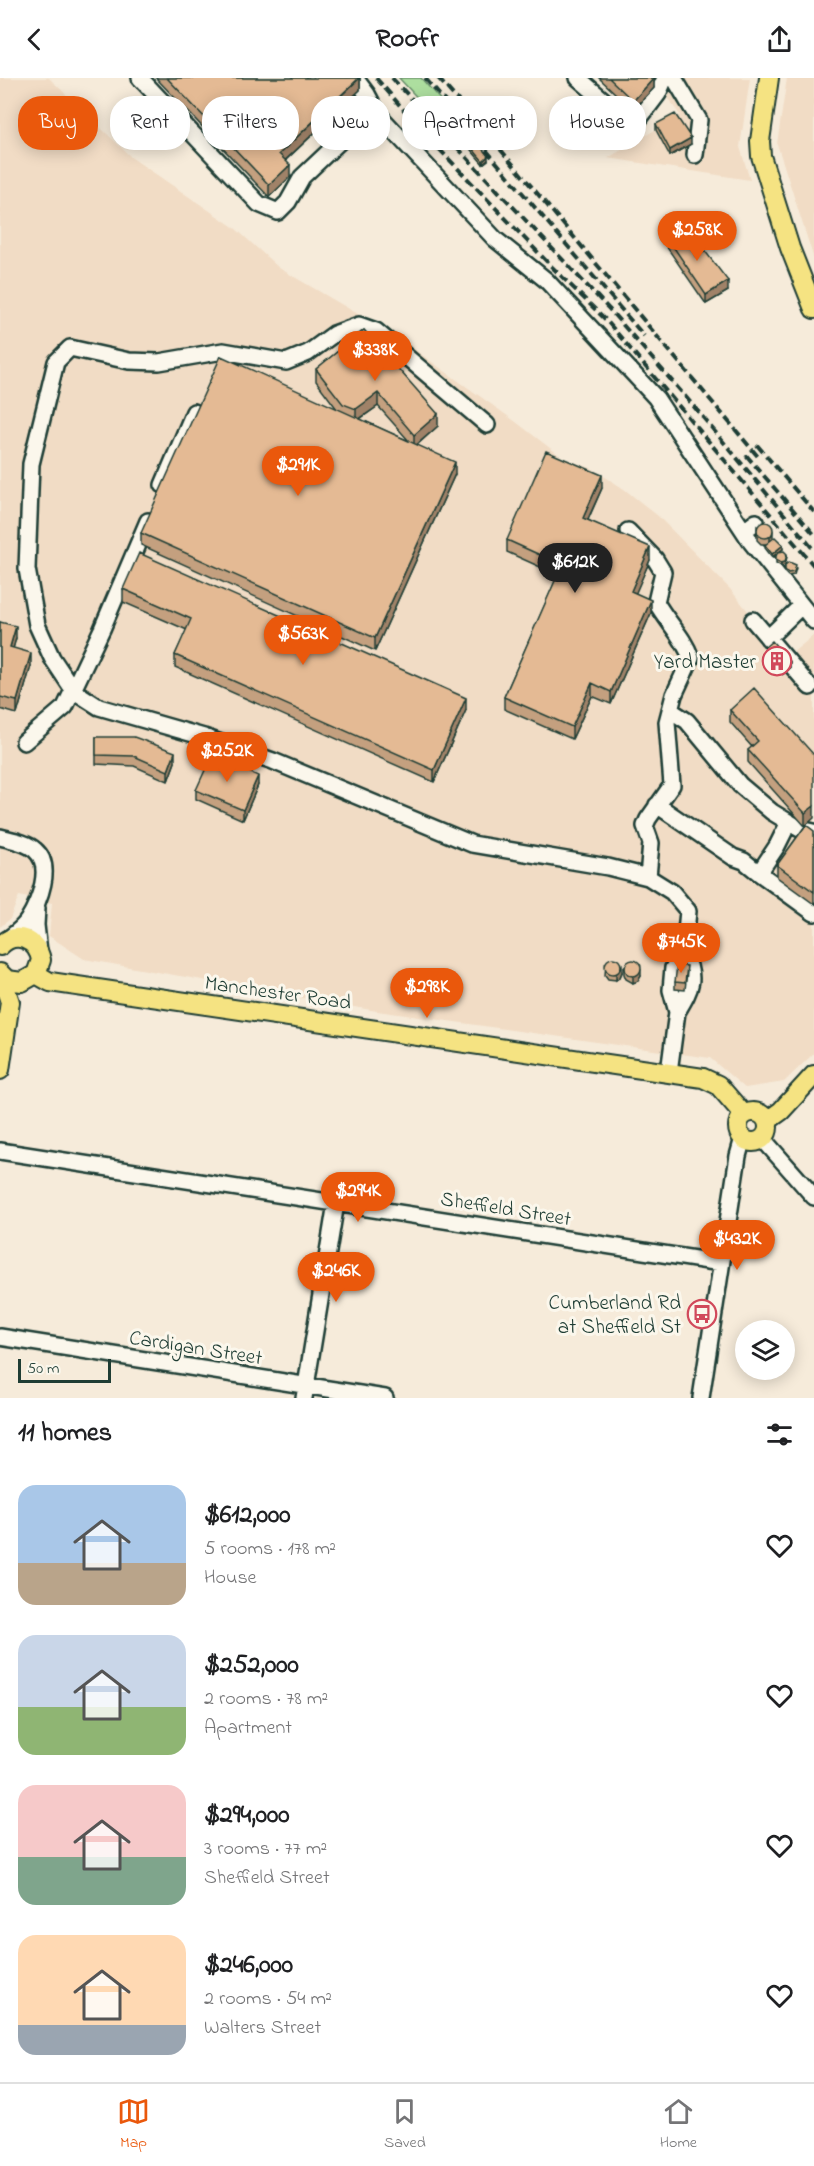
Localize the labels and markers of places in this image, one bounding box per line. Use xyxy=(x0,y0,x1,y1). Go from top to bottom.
pin: $258K xyxy=(655,211,739,262)
pin: $338K xyxy=(333,331,417,382)
pin: $291K xyxy=(256,446,340,497)
pin: $612K xyxy=(533,543,617,594)
pin: $563K xyxy=(261,615,345,666)
building icon: Yard Master xyxy=(761,645,793,677)
place label: Yard Master xyxy=(654,648,756,678)
pin: $252K xyxy=(185,732,269,783)
pin: $745K xyxy=(639,923,723,974)
pin: $298K xyxy=(385,968,469,1019)
pin: $294K xyxy=(316,1172,400,1223)
pin: $432K xyxy=(695,1220,779,1271)
pin: $246K xyxy=(294,1252,378,1303)
place label: Cumberland Rd at Sheffield St xyxy=(549,1289,681,1343)
bus stop icon: Cumberland Rd at Sheffield St xyxy=(686,1298,718,1330)

